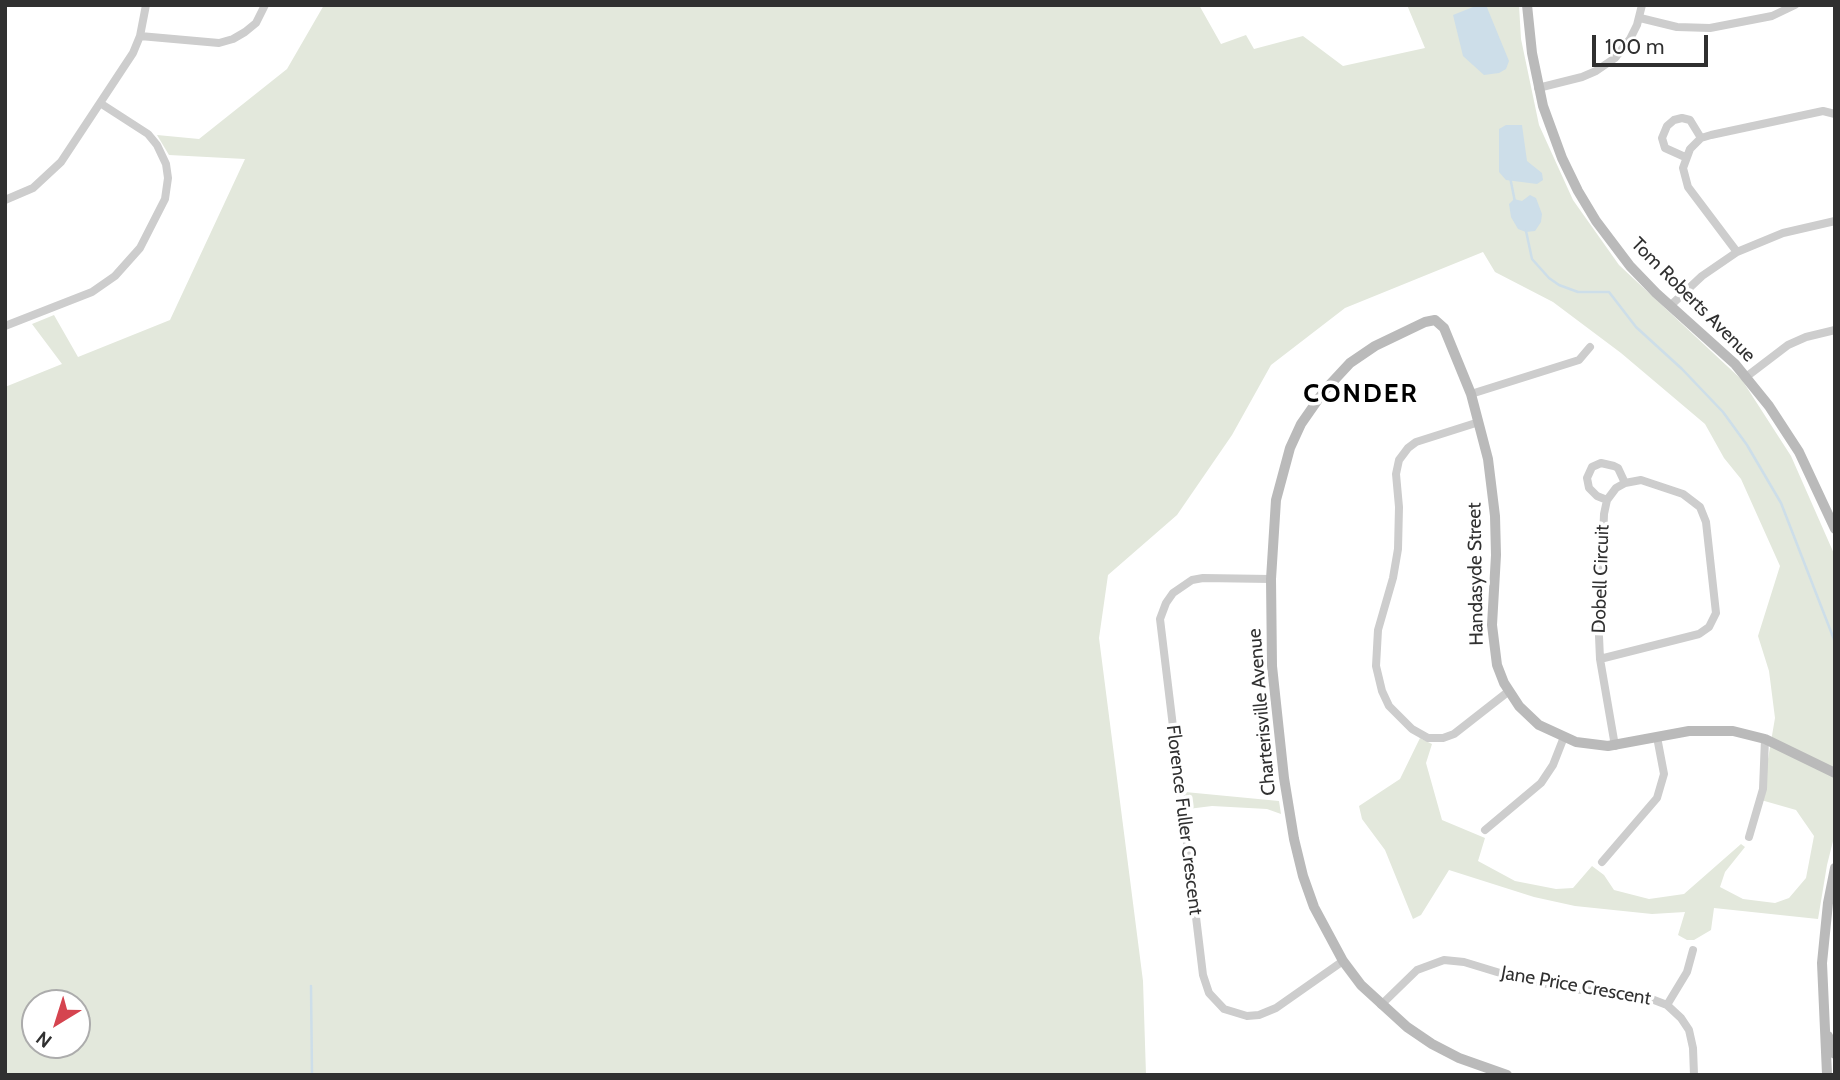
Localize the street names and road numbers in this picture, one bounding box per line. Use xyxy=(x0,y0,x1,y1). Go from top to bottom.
street label: Tom Roberts Avenue xyxy=(1626,233,1760,367)
street label: Handasyde Street xyxy=(1463,502,1489,646)
street label: Dobell Circuit xyxy=(1588,524,1614,634)
street label: Charterisville Avenue xyxy=(1243,628,1281,796)
street label: Florence Fuller Crescent xyxy=(1161,724,1207,916)
street label: Jane Price Crescent xyxy=(1499,962,1653,1010)

